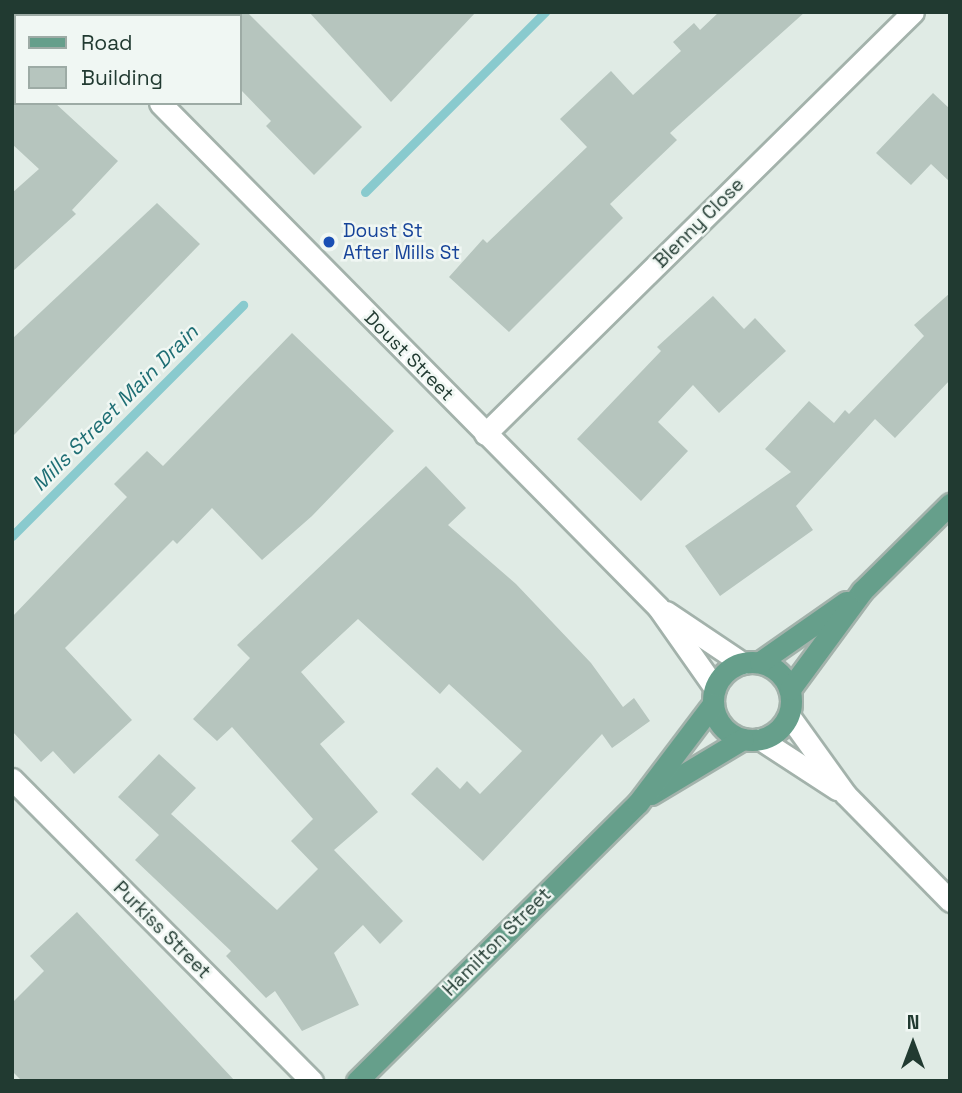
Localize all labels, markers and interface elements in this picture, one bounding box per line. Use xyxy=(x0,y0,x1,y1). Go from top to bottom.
legend xyxy=(14,14,242,105)
text: Road xyxy=(81,29,133,56)
text: Building xyxy=(81,64,163,91)
street label: Blenny Close xyxy=(649,173,749,273)
place label: Doust St After Mills St xyxy=(343,220,460,264)
marker: Doust St After Mills St xyxy=(321,234,337,250)
street label: Doust Street xyxy=(359,306,459,406)
water label: Mills Street Main Drain xyxy=(27,320,203,496)
street label: Purkiss Street xyxy=(109,877,215,983)
street label: Hamilton Street xyxy=(438,883,556,1001)
north arrow xyxy=(878,1009,948,1079)
text: N xyxy=(907,1010,919,1035)

